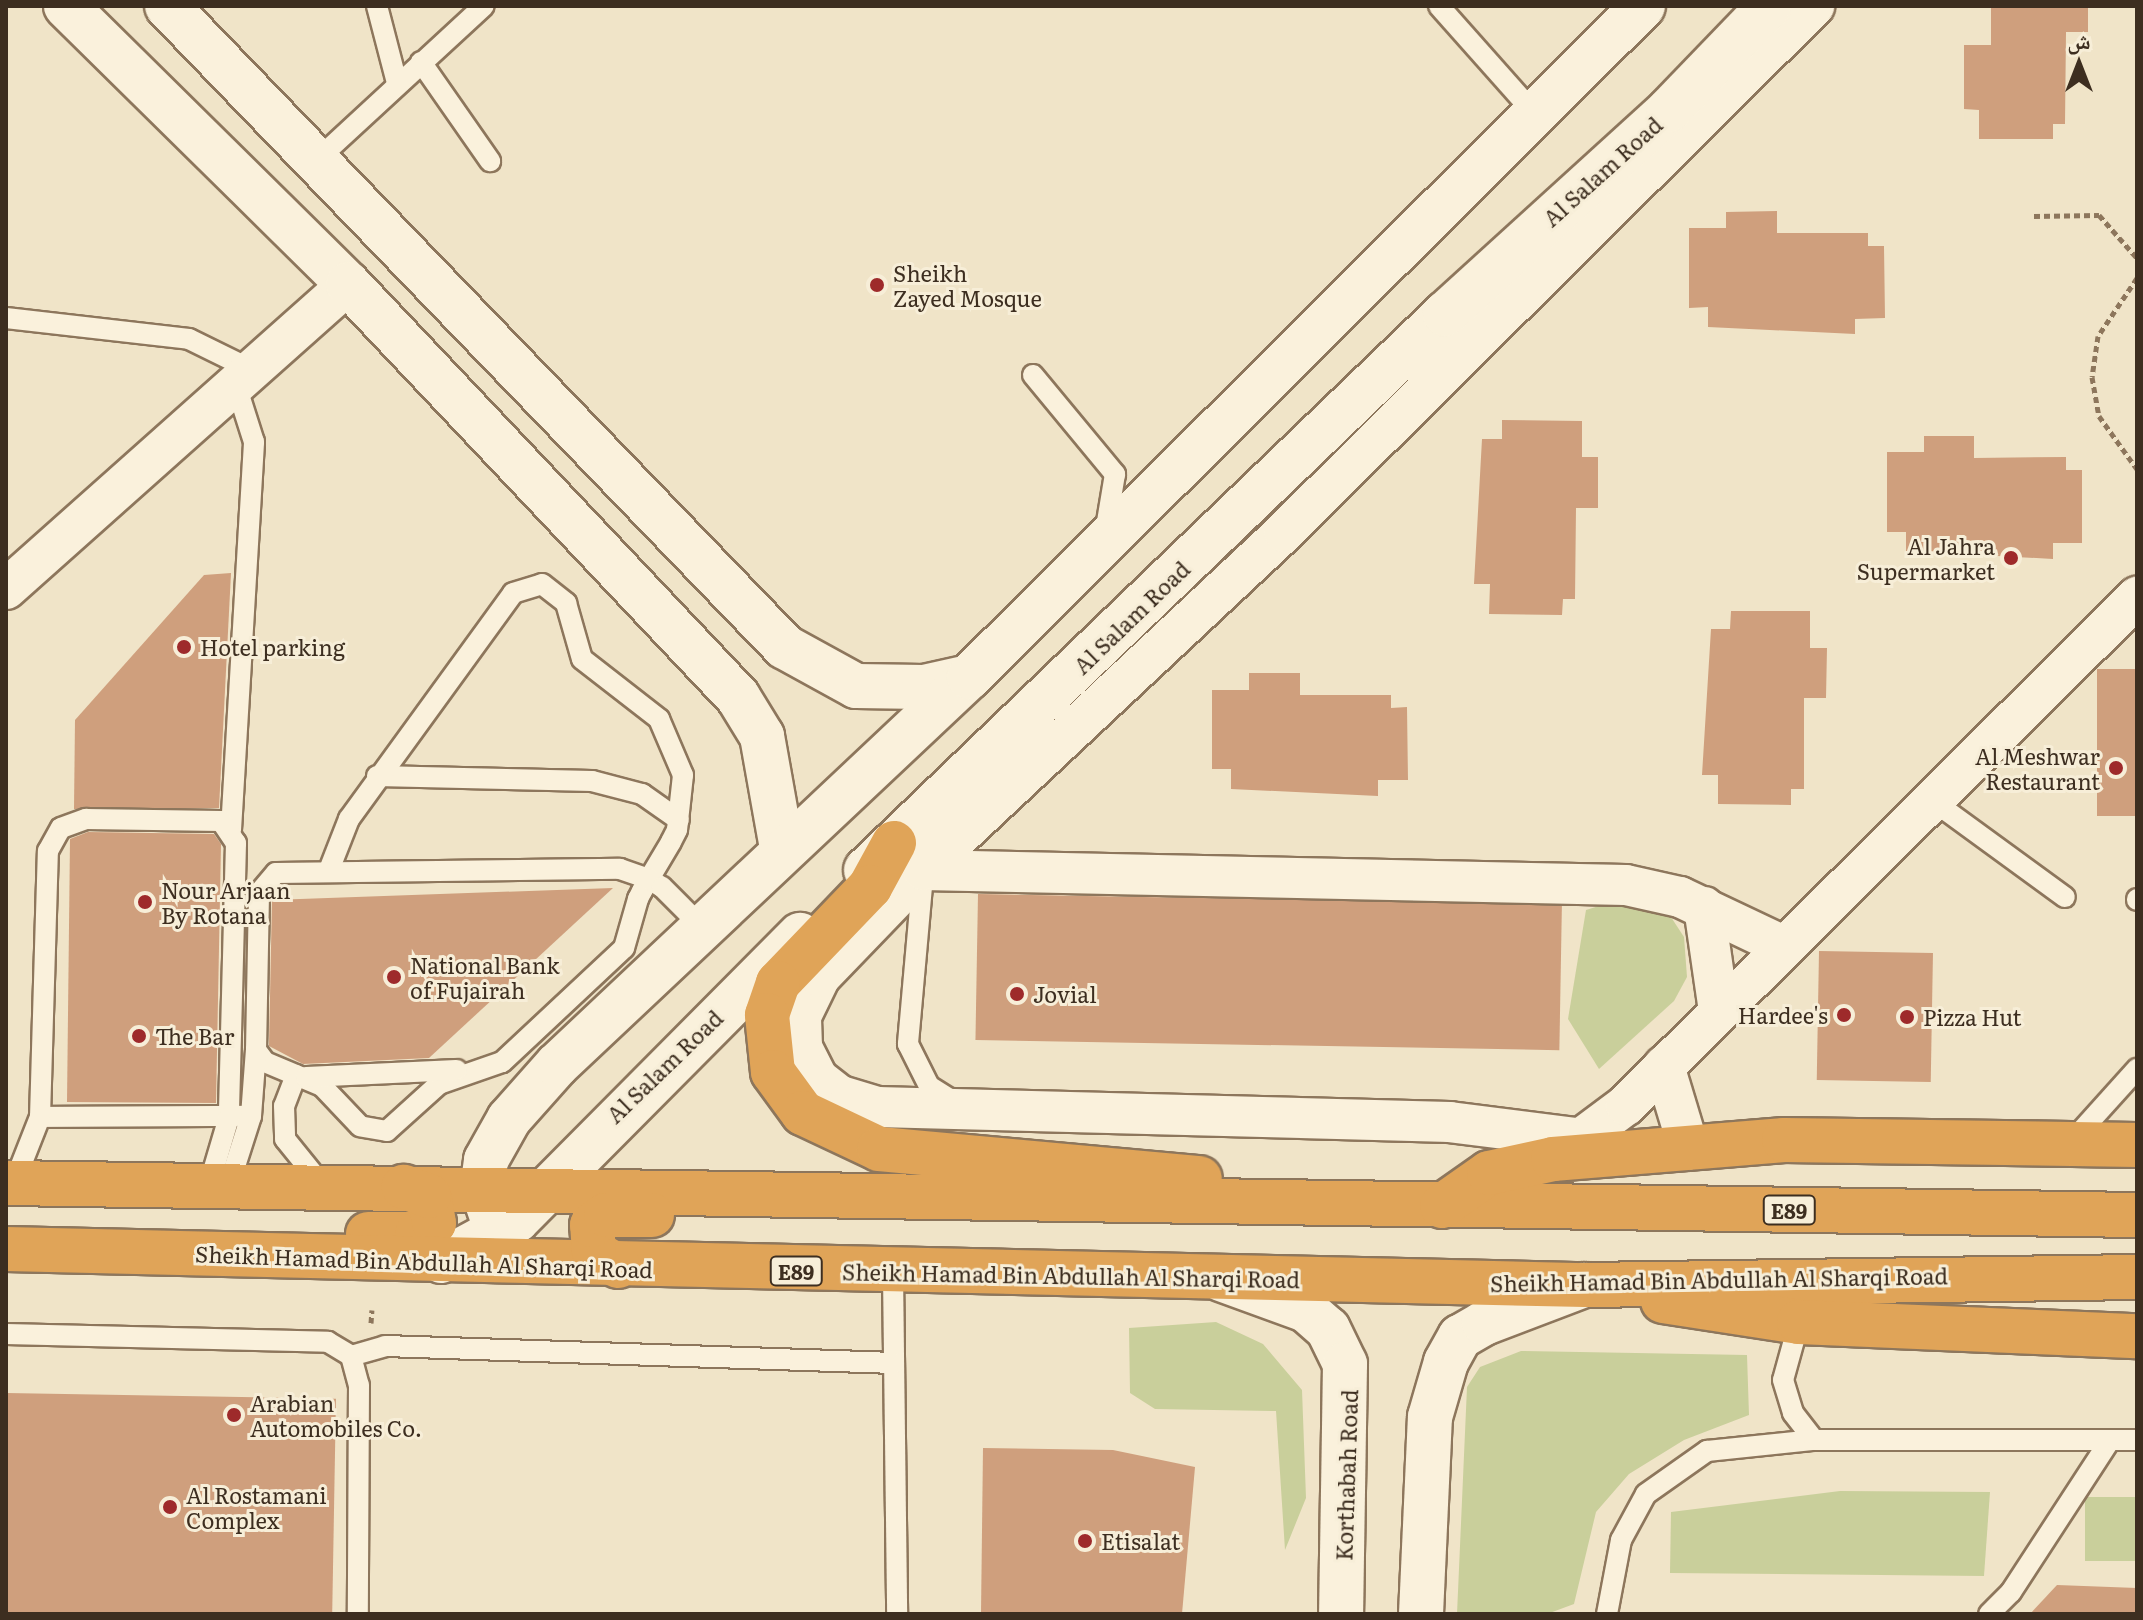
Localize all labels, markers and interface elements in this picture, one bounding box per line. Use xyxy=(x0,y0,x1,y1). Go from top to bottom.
text: ش xyxy=(2067,23,2091,56)
north arrow xyxy=(2039,24,2119,104)
street label: Al Salam Road xyxy=(1537,111,1667,231)
place label: Sheikh Zayed Mosque xyxy=(893,259,1042,310)
marker: Sheikh Zayed Mosque xyxy=(868,276,886,294)
place label: Al Jahra Supermarket xyxy=(1857,532,1995,584)
marker: Al Jahra Supermarket xyxy=(2002,549,2020,567)
street label: Al Salam Road xyxy=(1068,555,1194,679)
place label: Hotel parking xyxy=(200,634,345,660)
marker: Hotel parking xyxy=(175,638,193,656)
place label: Al Meshwar Restaurant xyxy=(1975,742,2100,794)
marker: Al Meshwar Restaurant xyxy=(2107,759,2125,777)
place label: Nour Arjaan By Rotana xyxy=(161,876,290,928)
marker: Nour Arjaan By Rotana xyxy=(136,893,154,911)
place label: National Bank of Fujairah xyxy=(410,951,560,1002)
marker: National Bank of Fujairah xyxy=(385,968,403,986)
place label: Jovial xyxy=(1033,981,1097,1007)
marker: Jovial xyxy=(1008,985,1026,1003)
place label: Hardee's xyxy=(1738,1002,1828,1028)
street label: Al Salam Road xyxy=(601,1004,727,1128)
place label: Pizza Hut xyxy=(1923,1004,2021,1030)
marker: Hardee's xyxy=(1835,1006,1853,1024)
marker: Pizza Hut xyxy=(1898,1008,1916,1026)
place label: The Bar xyxy=(155,1023,234,1049)
marker: The Bar xyxy=(130,1027,148,1045)
road number: E89 xyxy=(1761,1194,1817,1226)
street label: Sheikh Hamad Bin Abdullah Al Sharqi Road xyxy=(195,1240,653,1282)
road number: E89 xyxy=(768,1255,824,1287)
street label: Sheikh Hamad Bin Abdullah Al Sharqi Road xyxy=(842,1258,1300,1292)
street label: Sheikh Hamad Bin Abdullah Al Sharqi Road xyxy=(1490,1262,1948,1296)
place label: Arabian Automobiles Co. xyxy=(250,1389,422,1440)
street label: Korthabah Road xyxy=(1330,1389,1362,1561)
marker: Arabian Automobiles Co. xyxy=(225,1406,243,1424)
place label: Al Rostamani Complex xyxy=(186,1481,327,1532)
marker: Al Rostamani Complex xyxy=(161,1498,179,1516)
place label: Etisalat xyxy=(1101,1528,1180,1554)
marker: Etisalat xyxy=(1076,1532,1094,1550)

